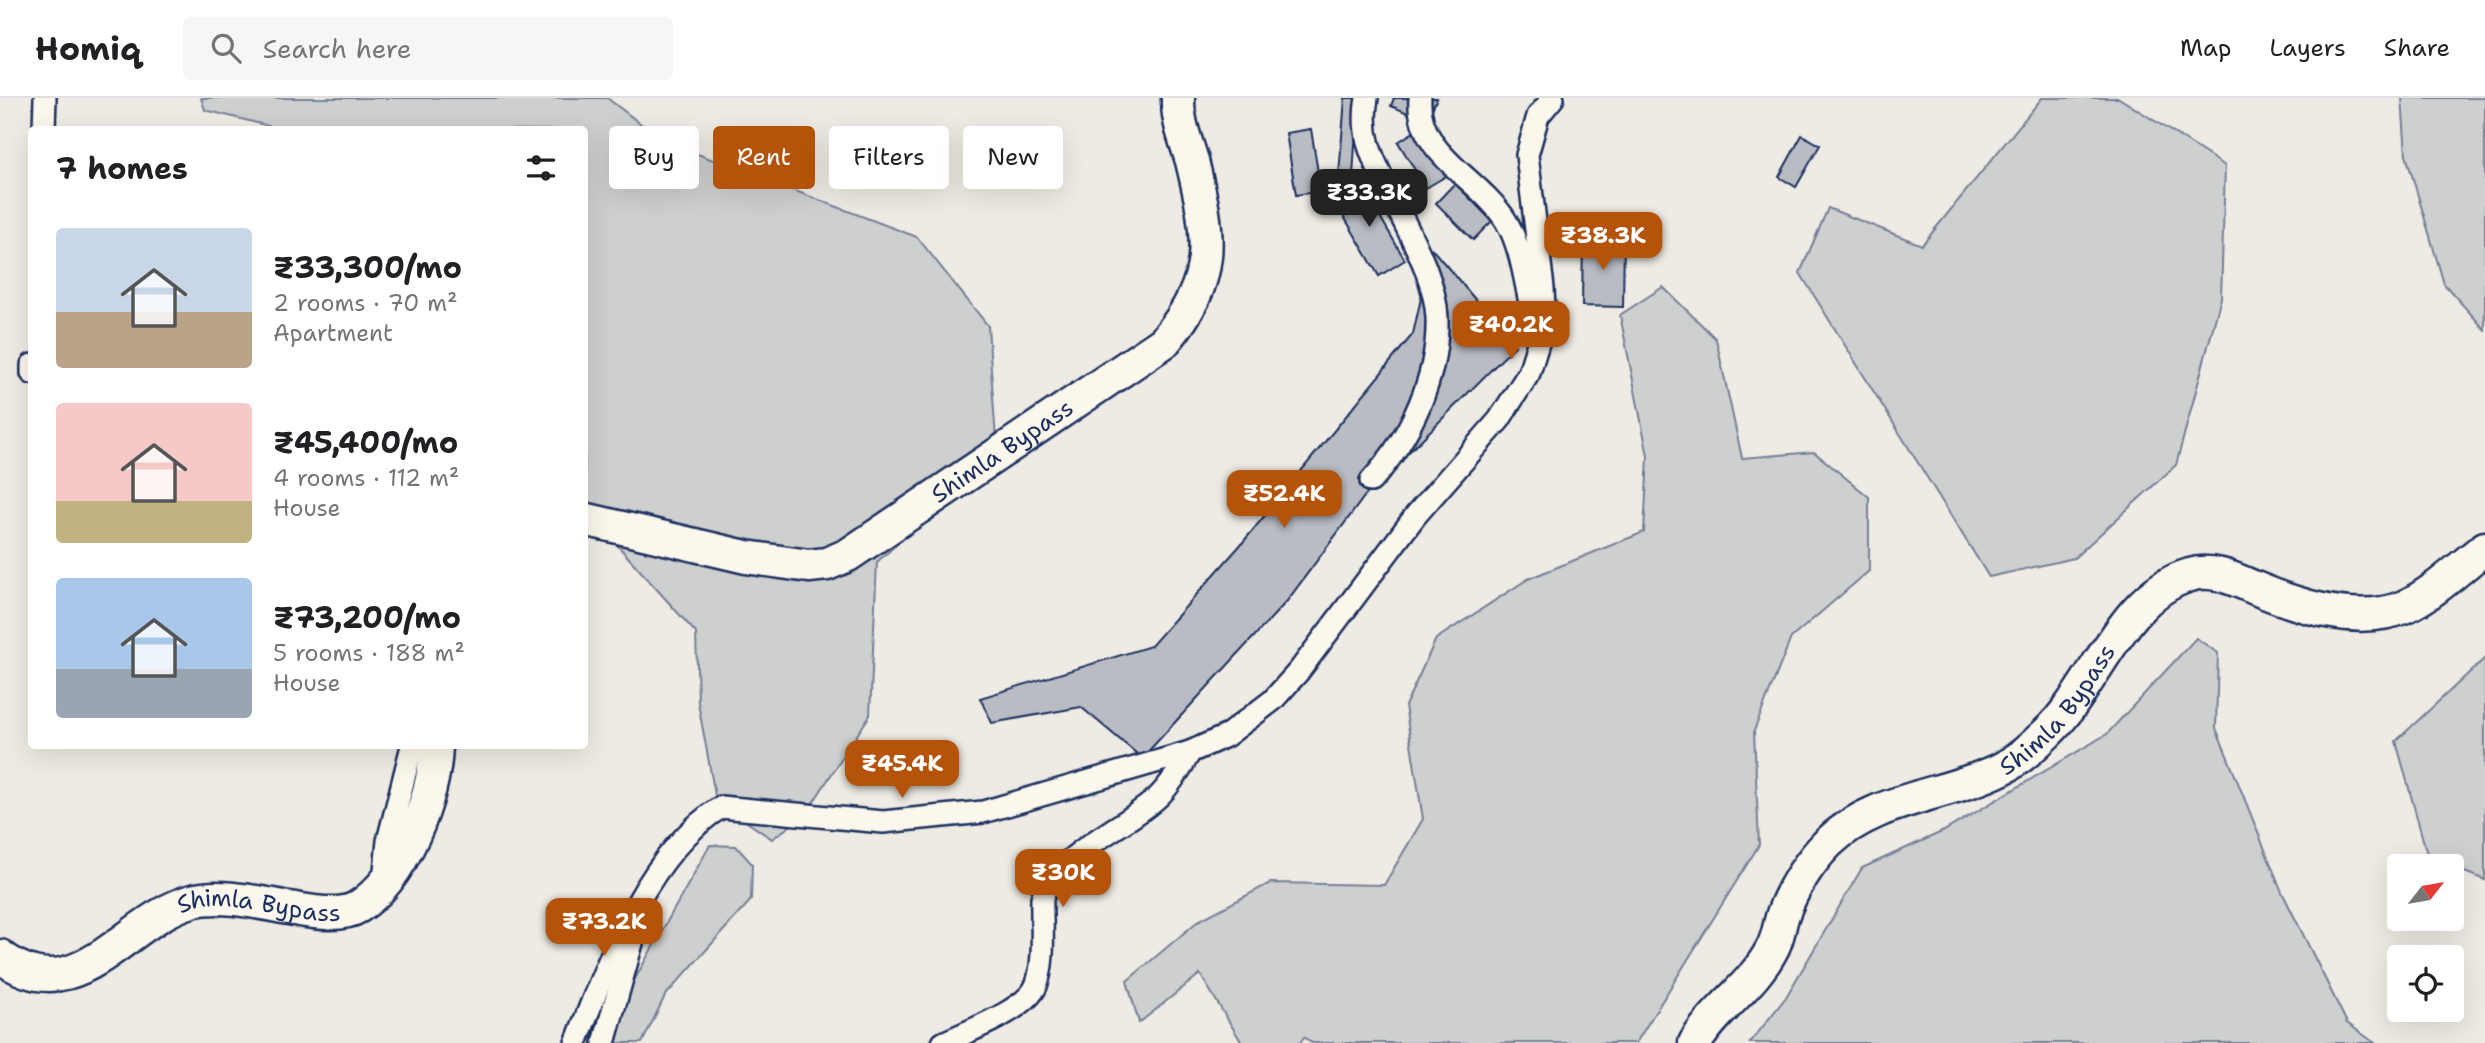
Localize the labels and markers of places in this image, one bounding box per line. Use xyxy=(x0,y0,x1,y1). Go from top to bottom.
pin: ₹33.3K xyxy=(1312,170,1426,229)
pin: ₹38.3K xyxy=(1546,212,1660,272)
pin: ₹40.2K xyxy=(1454,302,1568,361)
pin: ₹52.4K xyxy=(1227,470,1341,530)
pin: ₹45.4K xyxy=(845,740,959,800)
pin: ₹30K xyxy=(1022,850,1104,909)
pin: ₹73.2K xyxy=(547,898,661,958)

